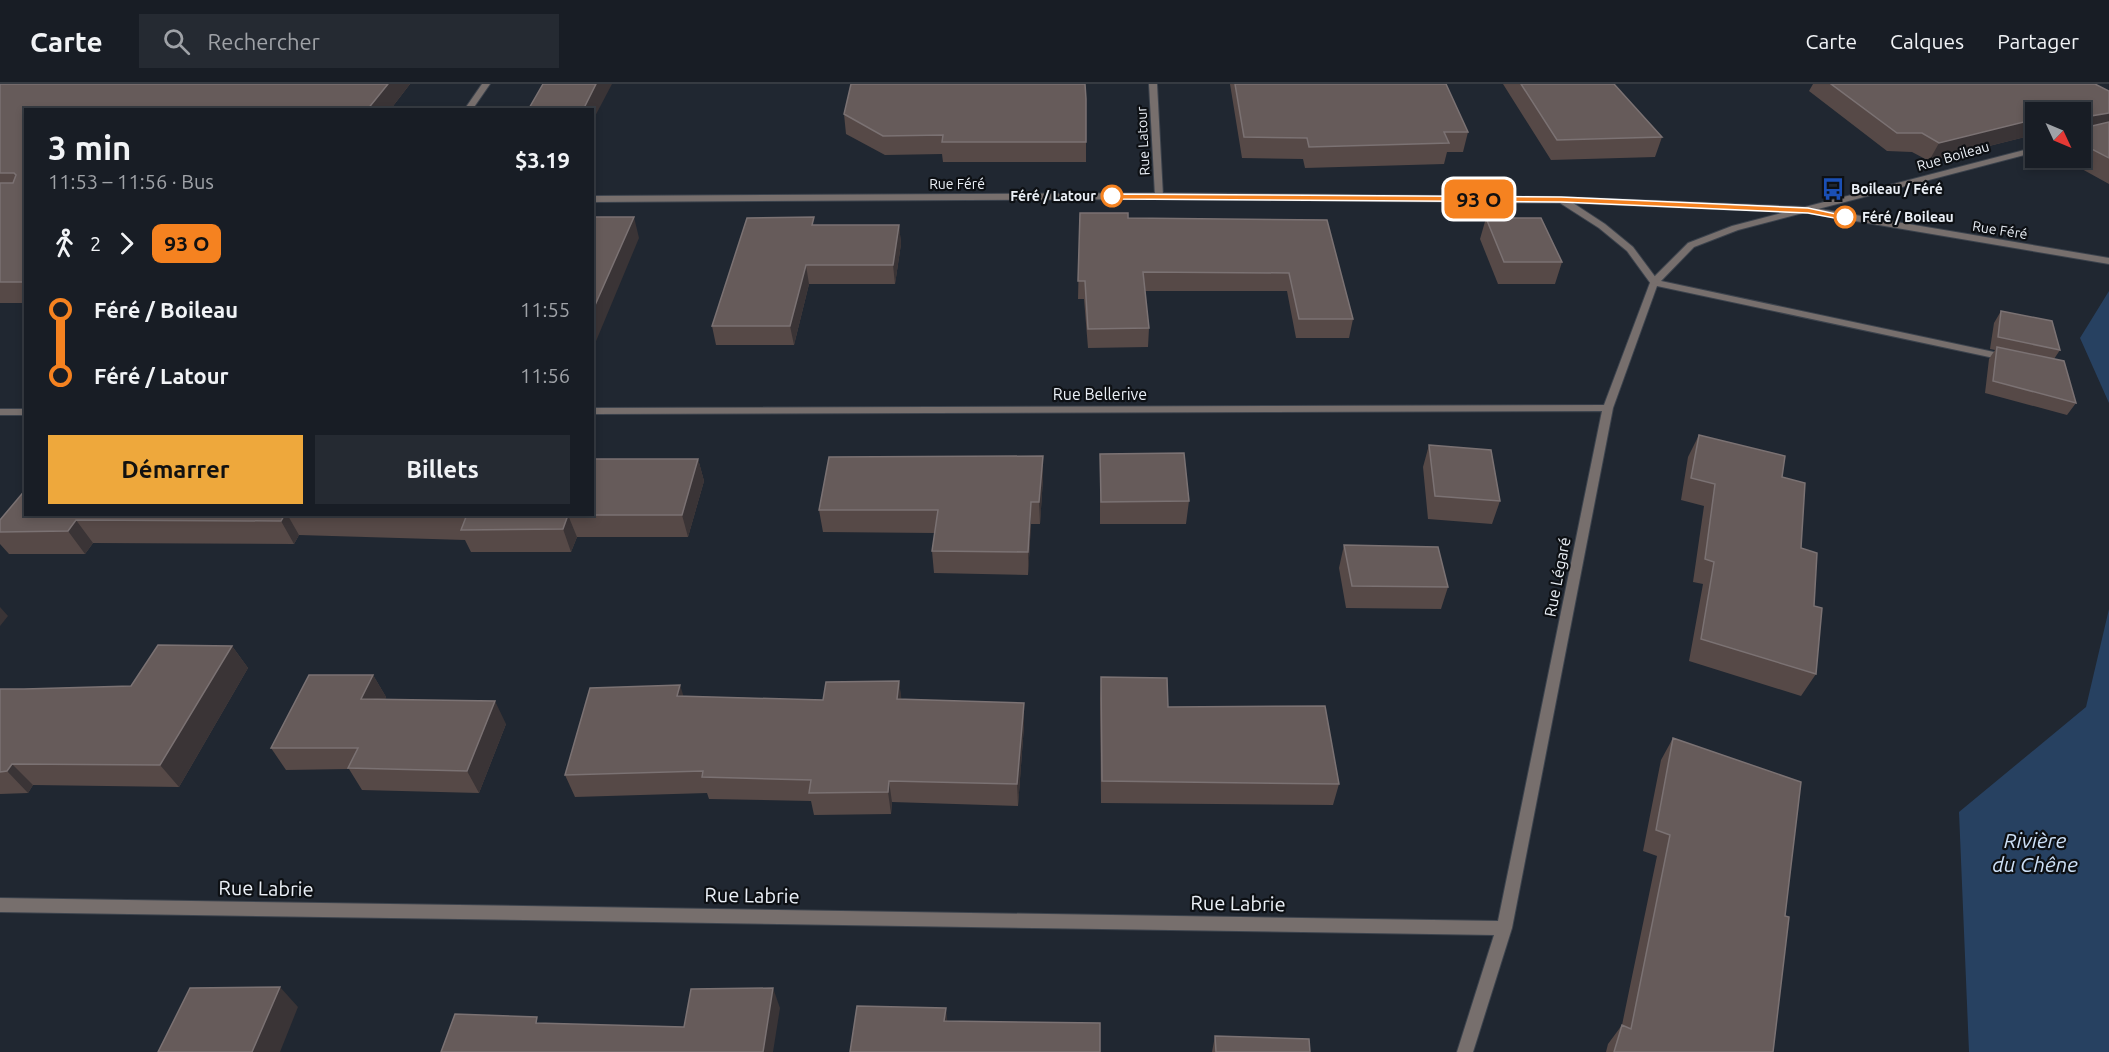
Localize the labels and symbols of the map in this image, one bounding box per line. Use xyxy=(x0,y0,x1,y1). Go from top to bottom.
north arrow xyxy=(2025,102,2091,168)
street label: Rue Latour xyxy=(1133,105,1153,176)
street label: Rue Boileau xyxy=(1915,138,1991,174)
street label: Rue Féré xyxy=(929,176,985,192)
bus stop icon: Boileau / Féré xyxy=(1820,176,1846,202)
line badge: 93 O xyxy=(1437,180,1521,218)
place label: Boileau / Féré xyxy=(1851,181,1943,197)
marker: Féré / Latour xyxy=(1101,185,1123,207)
place label: Féré / Latour xyxy=(1010,188,1096,204)
marker: Féré / Boileau xyxy=(1834,206,1856,228)
place label: Féré / Boileau xyxy=(1862,209,1954,225)
street label: Rue Féré xyxy=(1971,218,2029,242)
street label: Rue Bellerive xyxy=(1053,385,1147,403)
street label: Rue Légaré xyxy=(1540,536,1574,618)
water label: Rivière du Chêne xyxy=(1992,828,2078,876)
street label: Rue Labrie xyxy=(218,876,314,900)
street label: Rue Labrie xyxy=(704,883,800,907)
street label: Rue Labrie xyxy=(1190,891,1286,915)

